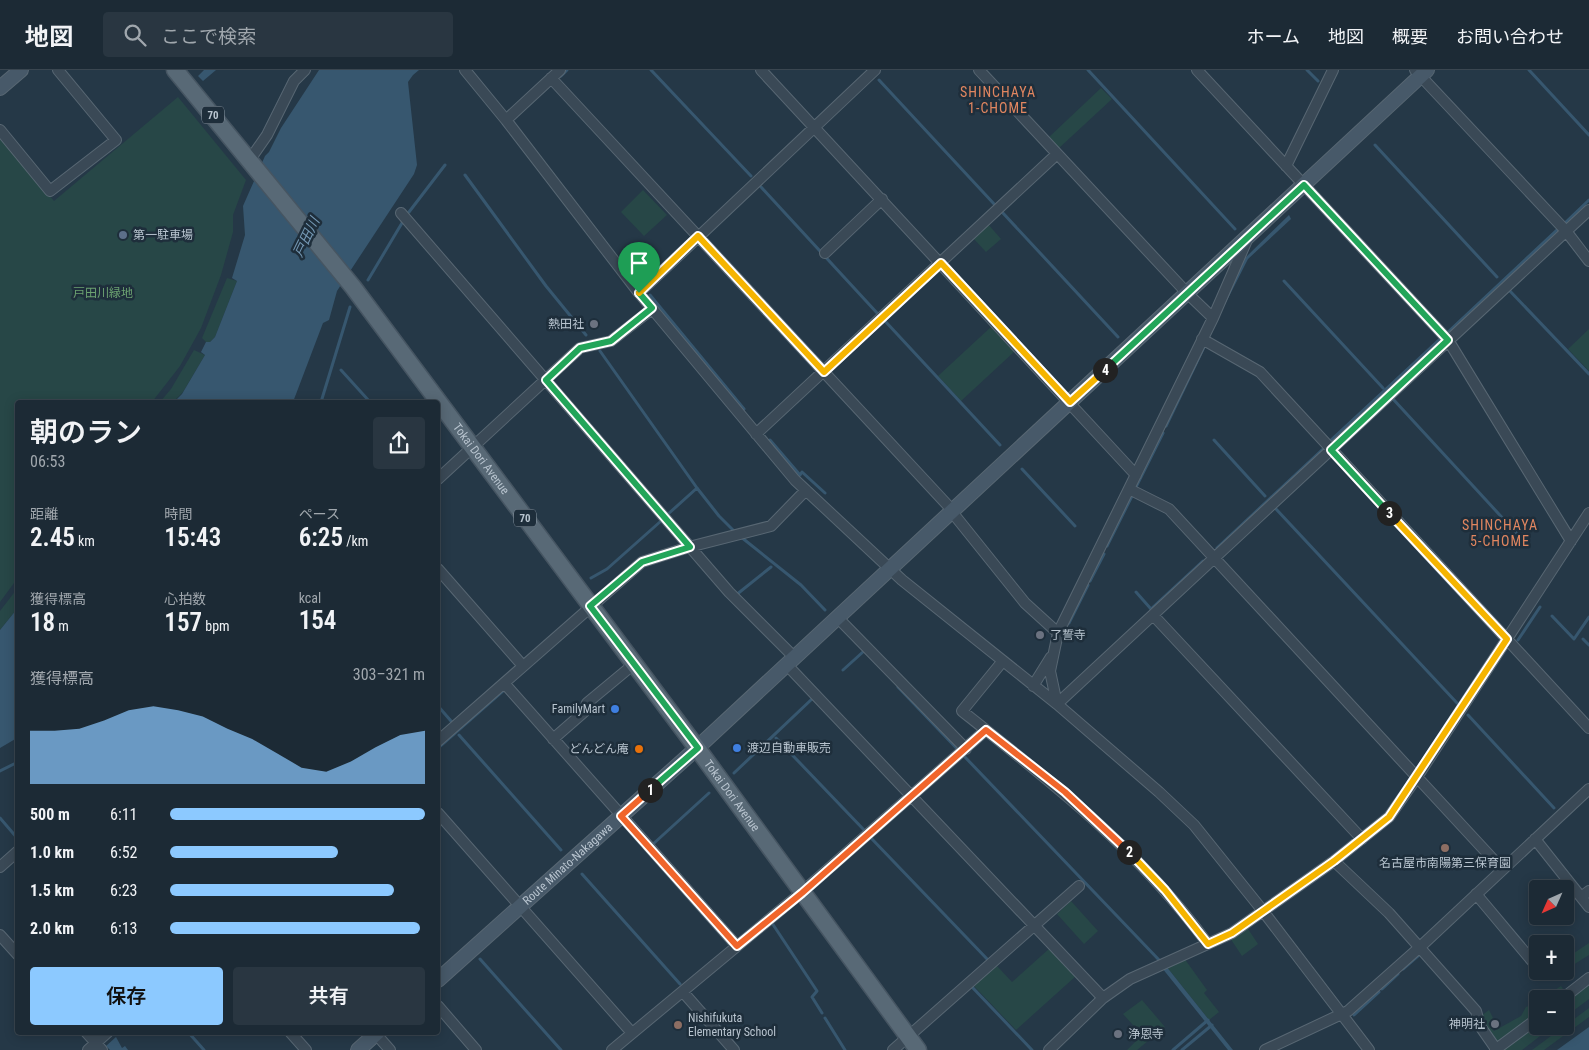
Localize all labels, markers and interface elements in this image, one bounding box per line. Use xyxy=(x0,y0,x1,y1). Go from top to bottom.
search box xyxy=(103,12,453,57)
icon: search xyxy=(121,21,149,49)
text: 地図 xyxy=(25,23,73,51)
text: ここで検索 xyxy=(161,25,256,48)
text: ホーム xyxy=(1247,26,1300,47)
text: 地図 xyxy=(1328,26,1364,47)
text: 概要 xyxy=(1392,26,1428,47)
text: お問い合わせ xyxy=(1456,26,1564,47)
district label: SHINCHAYA 1-CHOME xyxy=(960,84,1036,116)
road number: 70 xyxy=(202,106,224,124)
water label: 戸田川 xyxy=(290,213,323,259)
place label: 第一駐車場 xyxy=(133,228,193,242)
marker: 第一駐車場 xyxy=(117,229,129,241)
pin xyxy=(618,242,660,293)
icon: arrive xyxy=(625,249,653,277)
park label: 戸田川緑地 xyxy=(73,286,133,300)
place label: 熱田社 xyxy=(548,317,584,331)
marker: 熱田社 xyxy=(588,318,600,330)
pin: 4 xyxy=(1092,358,1118,382)
text: 4 xyxy=(1102,362,1109,378)
text: 朝のラン xyxy=(30,416,142,449)
button: share xyxy=(373,417,425,469)
street label: Tokai Dori Avenue xyxy=(450,421,512,497)
text: 06:53 xyxy=(30,452,65,471)
pin: 3 xyxy=(1376,500,1402,526)
text: 3 xyxy=(1386,505,1393,521)
text: 距離 xyxy=(30,506,58,522)
text: 時間 xyxy=(164,506,192,522)
text: ペース xyxy=(299,506,340,522)
road number: 70 xyxy=(514,509,536,526)
district label: SHINCHAYA 5-CHOME xyxy=(1462,517,1538,549)
text: 2.45 xyxy=(30,523,75,552)
text: 15:43 xyxy=(164,523,221,552)
text: 6:25 xyxy=(299,523,343,552)
text: km xyxy=(75,533,95,549)
text: /km xyxy=(343,533,368,549)
text: kcal xyxy=(299,590,321,606)
text: 獲得標高 xyxy=(30,591,86,607)
text: 心拍数 xyxy=(164,591,206,607)
text: 154 xyxy=(299,606,336,635)
text: 18 xyxy=(30,608,55,637)
text: 157 xyxy=(164,608,202,637)
text: m xyxy=(55,618,69,634)
text: bpm xyxy=(202,618,230,634)
place label: 了誓寺 xyxy=(1050,628,1086,642)
marker: 了誓寺 xyxy=(1034,629,1046,641)
text: 303–321 m xyxy=(353,665,425,684)
text: 獲得標高 xyxy=(30,669,94,688)
place label: FamilyMart xyxy=(552,702,605,716)
marker: FamilyMart xyxy=(609,703,621,715)
place label: 渡辺自動車販売 xyxy=(747,741,831,755)
place label: どんどん庵 xyxy=(569,742,629,756)
marker: 渡辺自動車販売 xyxy=(731,742,743,754)
marker: どんどん庵 xyxy=(633,743,645,755)
street label: Tokai Dori Avenue xyxy=(701,757,763,834)
pin: 1 xyxy=(638,778,662,802)
text: 1 xyxy=(647,782,654,798)
text: 500 m xyxy=(30,805,70,824)
text: 6:11 xyxy=(110,805,137,824)
street label: Route Minato-Nakagawa xyxy=(520,820,616,908)
pin: 2 xyxy=(1116,840,1142,864)
marker: 名古屋市南陽第三保育園 xyxy=(1439,842,1451,854)
text: 1.0 km xyxy=(30,843,74,862)
text: 6:52 xyxy=(110,843,137,862)
text: 2 xyxy=(1126,844,1133,860)
place label: 名古屋市南陽第三保育園 xyxy=(1379,856,1511,870)
north arrow xyxy=(1529,880,1574,925)
map controls xyxy=(1529,880,1574,1035)
text: 1.5 km xyxy=(30,881,74,900)
text: 6:23 xyxy=(110,881,137,900)
text: 2.0 km xyxy=(30,919,74,938)
text: 6:13 xyxy=(110,919,137,938)
button: + xyxy=(1529,935,1574,980)
button: 保存 xyxy=(30,967,223,1025)
button: 共有 xyxy=(233,967,425,1025)
button: − xyxy=(1529,990,1574,1035)
place label: Nishifukuta Elementary School xyxy=(688,1011,776,1039)
place label: 神明社 xyxy=(1449,1017,1485,1031)
marker: 神明社 xyxy=(1489,1018,1501,1030)
marker: Nishifukuta Elementary School xyxy=(672,1019,684,1031)
place label: 浄恩寺 xyxy=(1128,1027,1164,1041)
marker: 浄恩寺 xyxy=(1112,1028,1124,1040)

